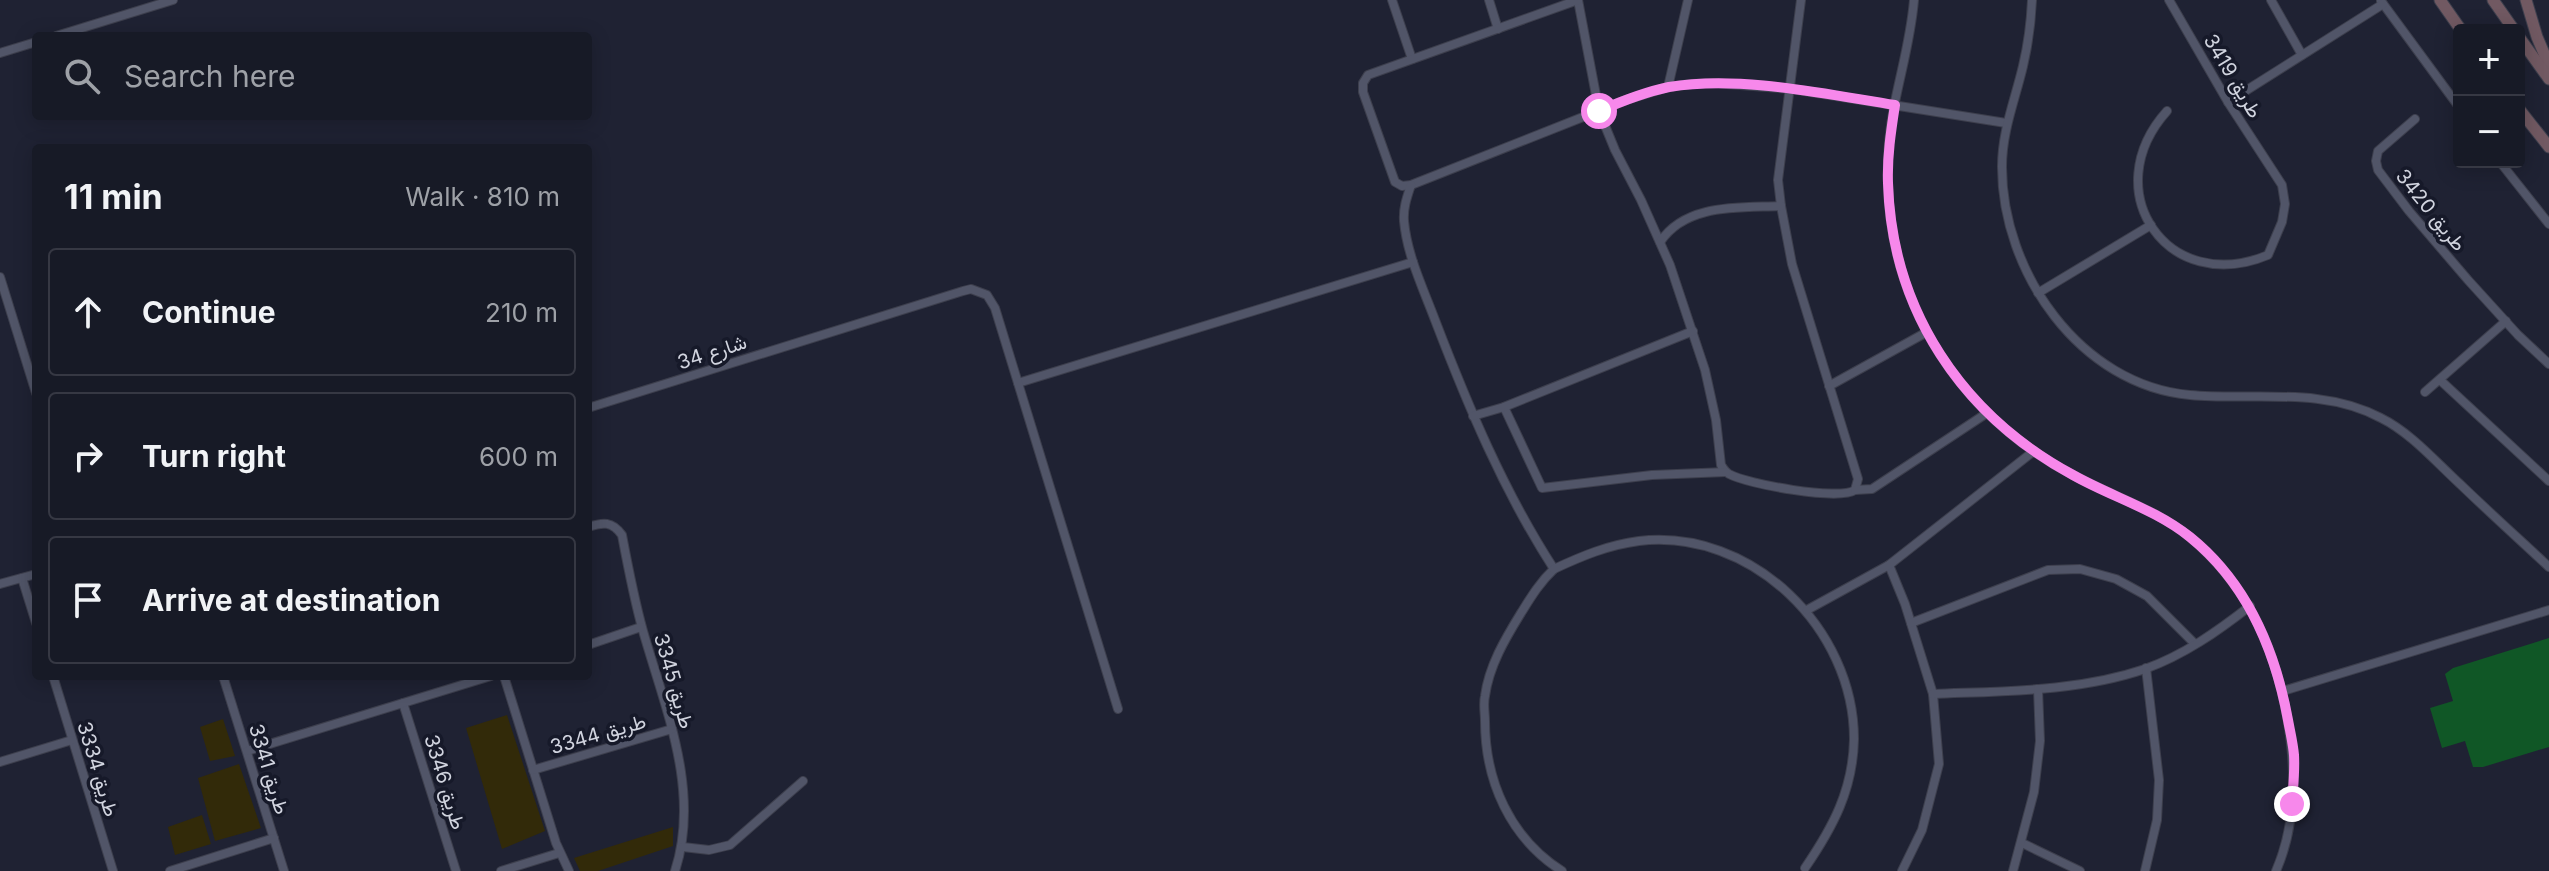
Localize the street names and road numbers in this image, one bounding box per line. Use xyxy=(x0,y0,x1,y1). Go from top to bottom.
street label: طريق 3419 xyxy=(2198,30,2267,123)
street label: طريق 3420 xyxy=(2390,164,2471,256)
street label: شارع 34 xyxy=(674,330,750,376)
street label: طريق 3345 xyxy=(648,631,699,732)
street label: طريق 3344 xyxy=(547,709,649,760)
street label: طريق 3334 xyxy=(71,719,124,820)
street label: طريق 3341 xyxy=(243,721,294,817)
street label: طريق 3346 xyxy=(418,732,471,833)

